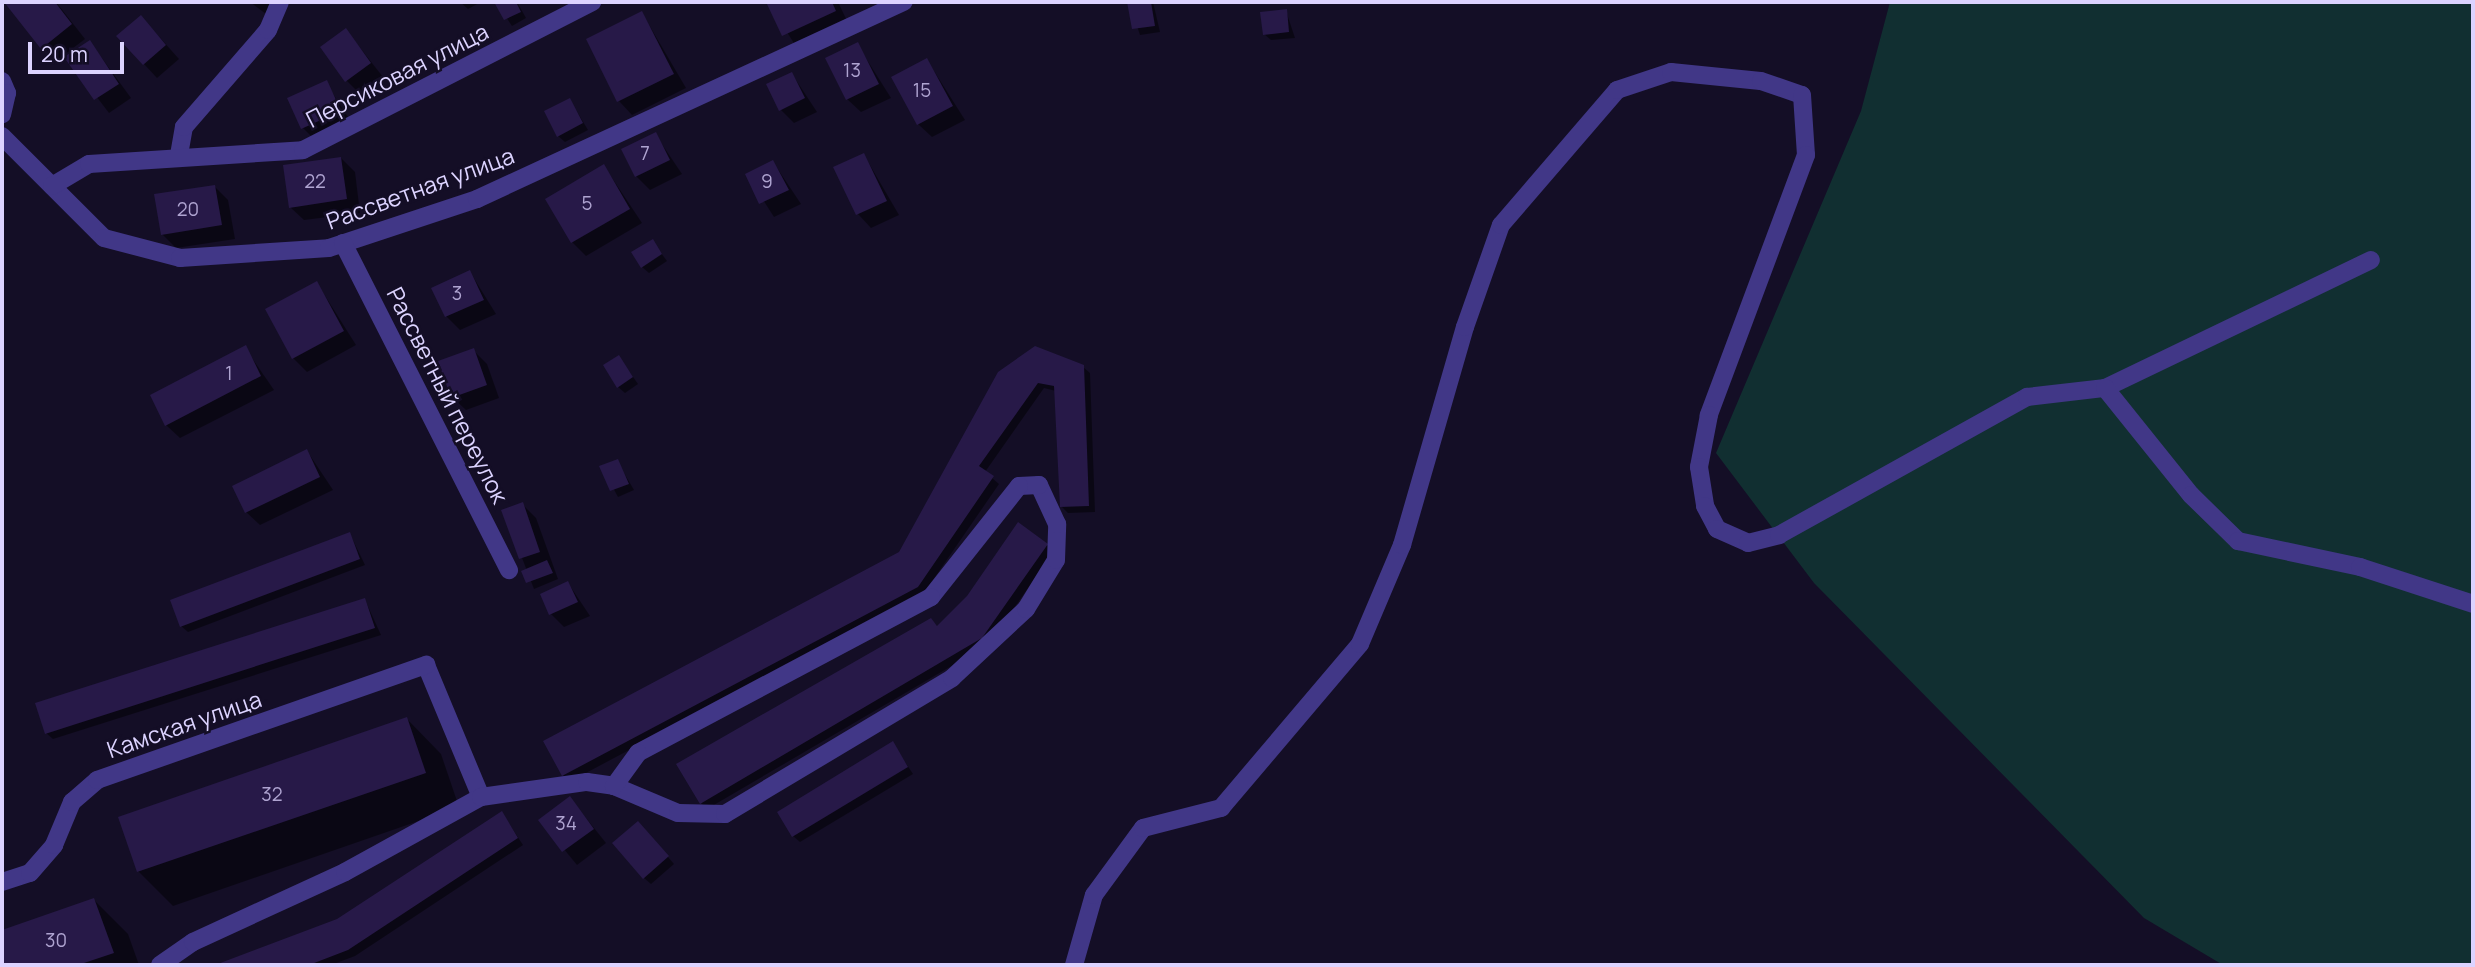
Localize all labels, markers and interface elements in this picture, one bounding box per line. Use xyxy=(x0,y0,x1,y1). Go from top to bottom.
street label: Персиковая улица xyxy=(301,17,493,133)
scale bar xyxy=(32,28,128,72)
text: 20 m xyxy=(41,40,88,68)
house number: 13 xyxy=(843,60,861,82)
house number: 15 xyxy=(913,80,931,102)
street label: Рассветная улица xyxy=(322,141,518,235)
house number: 7 xyxy=(640,143,650,165)
house number: 22 xyxy=(304,171,326,193)
house number: 9 xyxy=(761,171,773,193)
house number: 5 xyxy=(582,193,592,215)
house number: 20 xyxy=(177,199,199,221)
street label: Рассветный переулок xyxy=(381,282,515,508)
house number: 3 xyxy=(452,283,462,305)
house number: 1 xyxy=(225,363,233,385)
street label: Камская улица xyxy=(103,685,265,763)
house number: 32 xyxy=(261,784,283,806)
house number: 34 xyxy=(555,813,577,835)
house number: 30 xyxy=(45,930,67,952)

